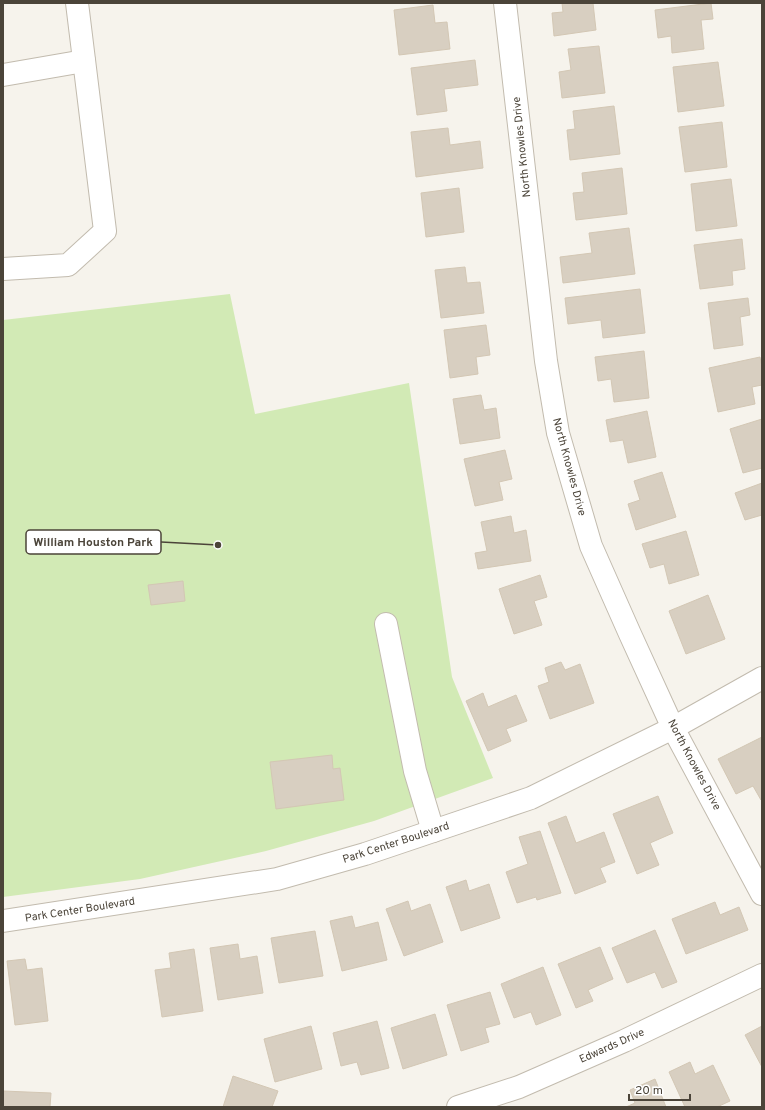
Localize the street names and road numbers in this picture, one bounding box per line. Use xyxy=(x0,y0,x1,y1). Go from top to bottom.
street label: North Knowles Drive xyxy=(510,96,534,198)
street label: North Knowles Drive xyxy=(549,416,589,518)
street label: North Knowles Drive xyxy=(664,717,724,813)
street label: Park Center Boulevard xyxy=(341,819,451,867)
street label: Park Center Boulevard xyxy=(24,894,136,926)
street label: Edwards Drive xyxy=(577,1025,647,1067)

